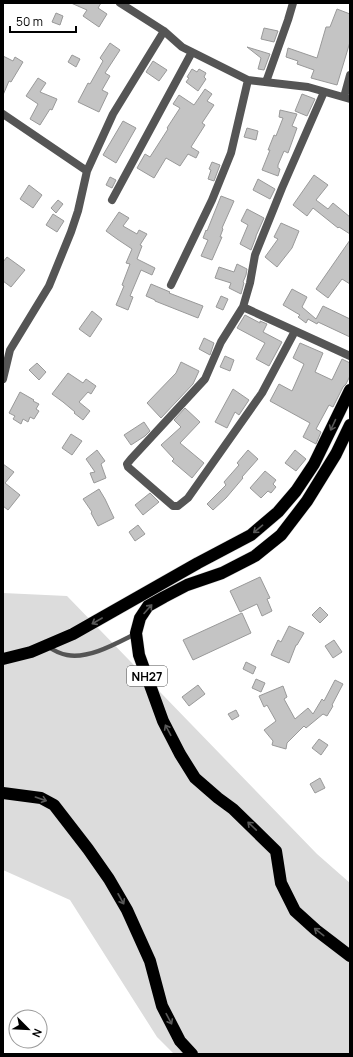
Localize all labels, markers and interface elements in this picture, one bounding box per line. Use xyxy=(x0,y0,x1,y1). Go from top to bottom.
scale bar xyxy=(10,8,76,34)
text: 50 m xyxy=(16,13,43,30)
one-way arrow xyxy=(329,419,336,431)
one-way arrow xyxy=(253,525,263,534)
one-way arrow xyxy=(143,604,152,614)
one-way arrow xyxy=(91,618,103,625)
road number: NH27 xyxy=(127,666,167,686)
one-way arrow xyxy=(164,724,171,736)
one-way arrow xyxy=(35,796,48,803)
one-way arrow xyxy=(247,822,257,831)
one-way arrow xyxy=(117,893,125,905)
one-way arrow xyxy=(313,928,324,936)
north arrow xyxy=(8,1009,48,1049)
one-way arrow xyxy=(166,1013,173,1025)
text: N xyxy=(29,1027,46,1040)

